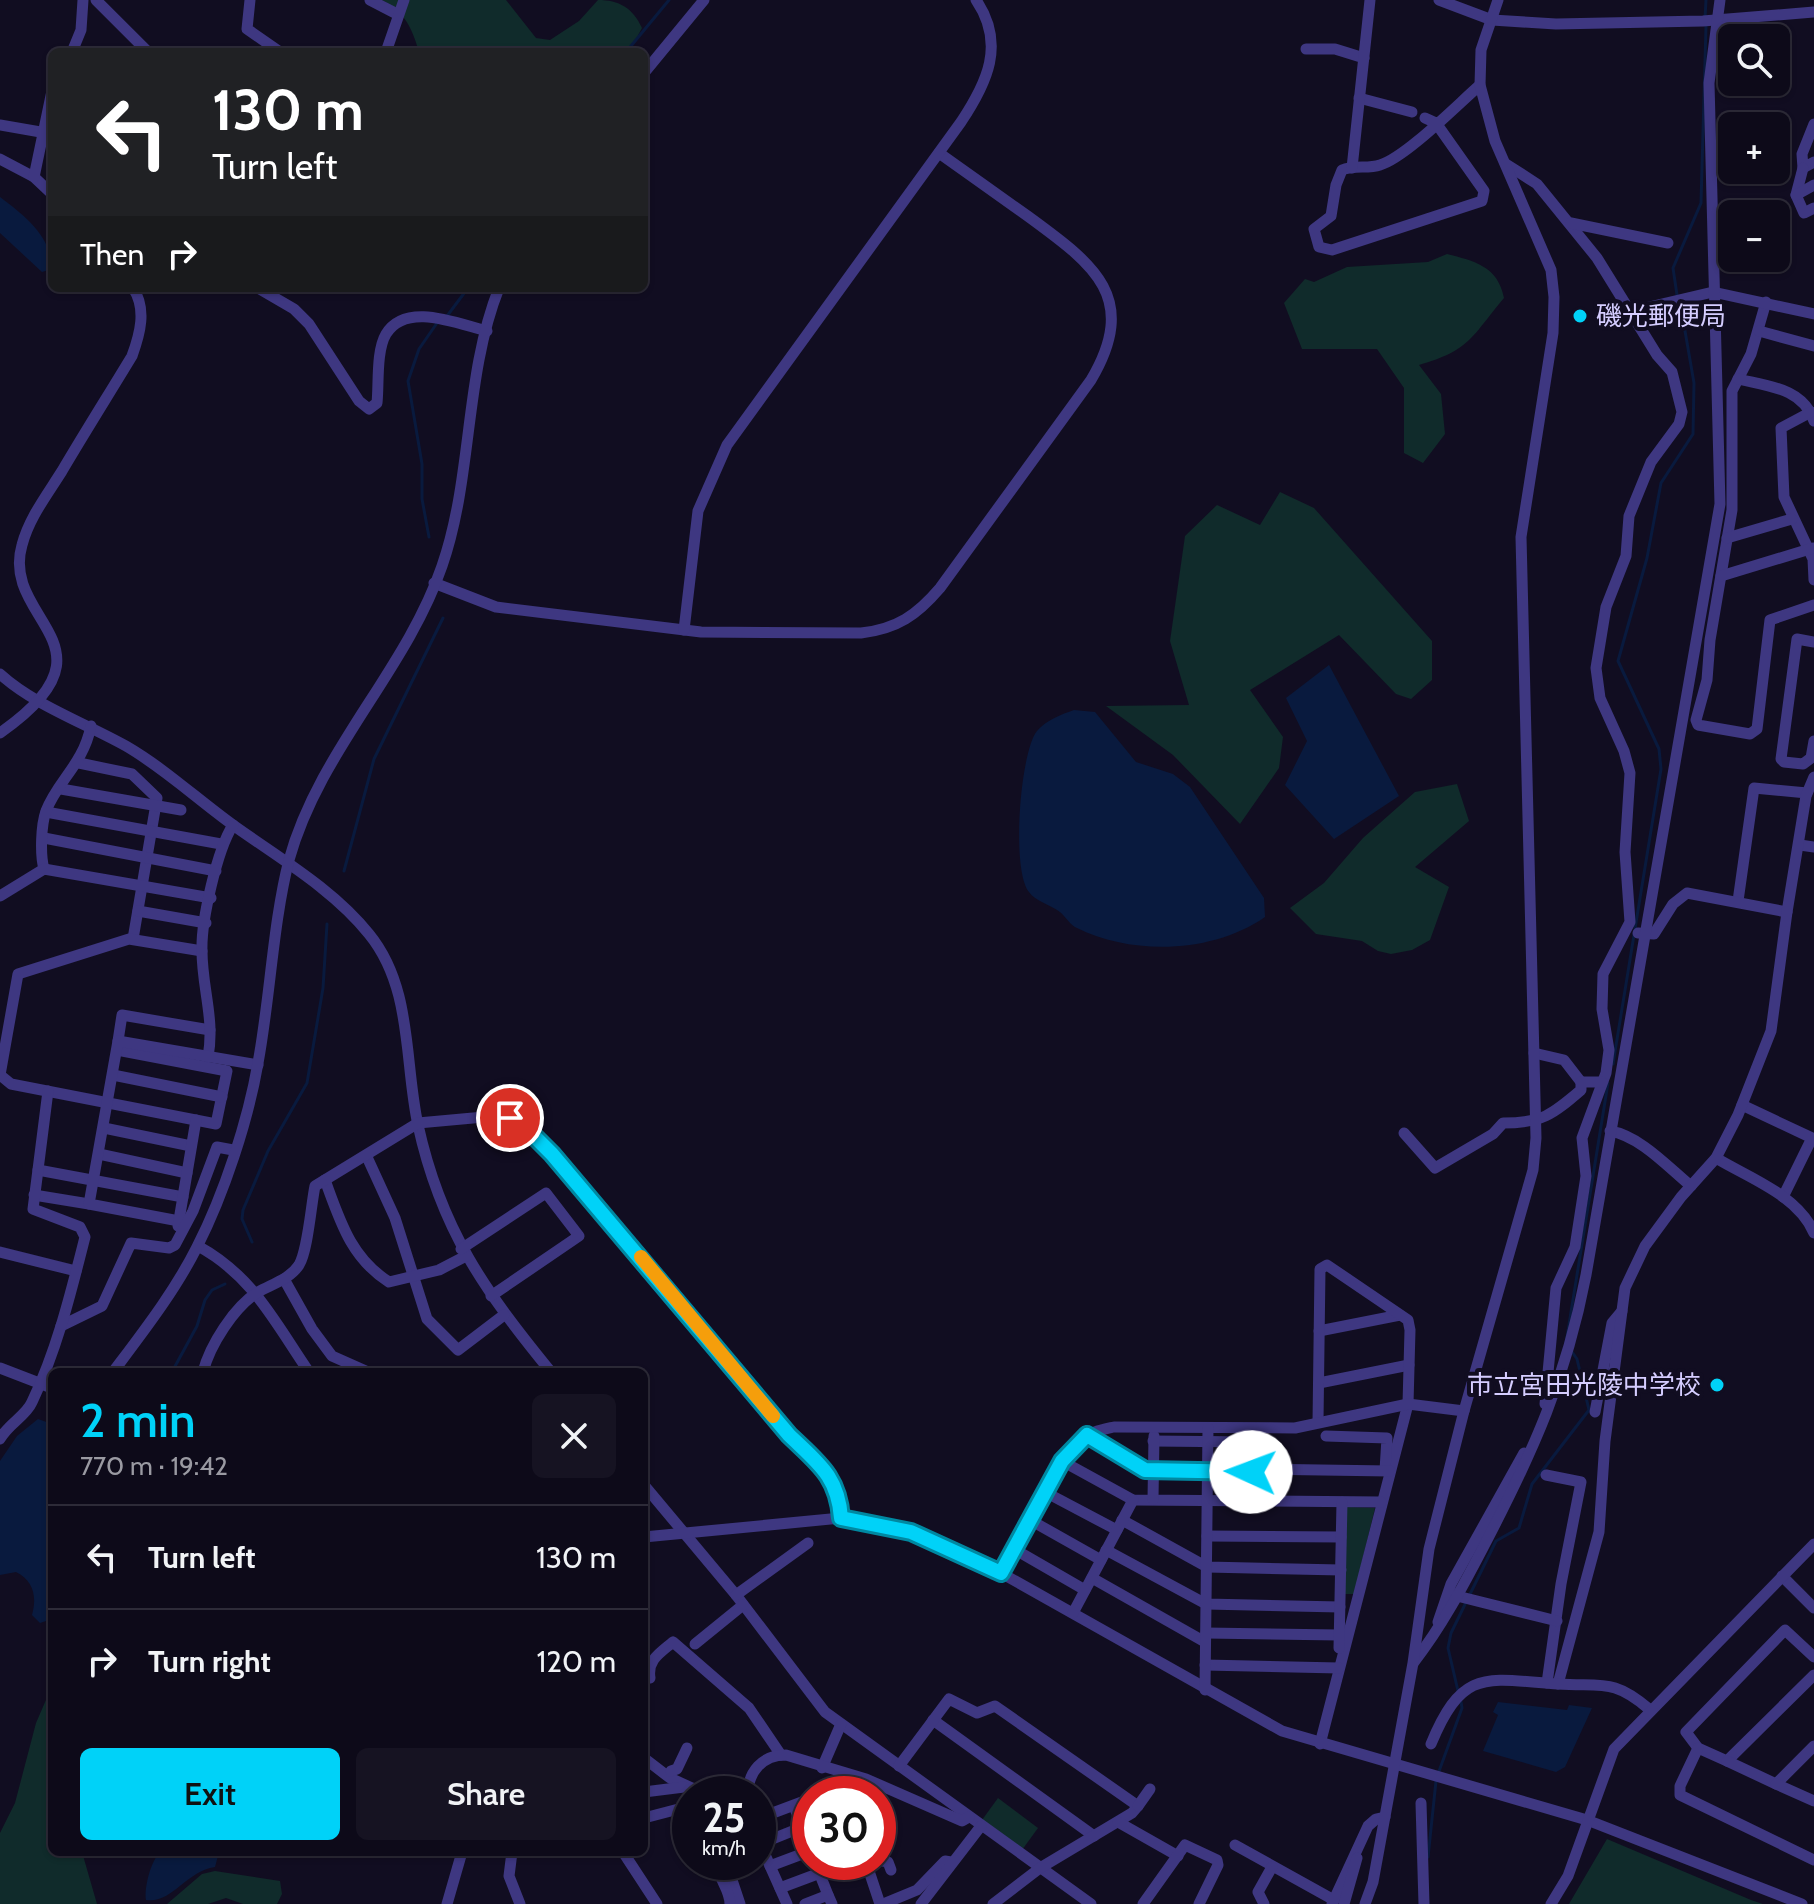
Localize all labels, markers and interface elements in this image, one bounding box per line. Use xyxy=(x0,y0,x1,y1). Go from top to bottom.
map controls xyxy=(1718,24,1790,272)
button: search xyxy=(1718,24,1790,96)
text: 130 m xyxy=(212,76,364,144)
icon: left xyxy=(80,80,184,184)
button: + xyxy=(1718,112,1790,184)
text: Turn left xyxy=(212,144,337,188)
button: − xyxy=(1718,200,1790,272)
icon: right xyxy=(160,232,204,276)
text: Then xyxy=(80,236,144,273)
place label: 磯光郵便局 xyxy=(1596,300,1726,332)
marker: 磯光郵便局 xyxy=(1571,307,1589,325)
pin xyxy=(476,1084,544,1152)
icon: arrive xyxy=(488,1096,532,1140)
place label: 市立宮田光陵中学校 xyxy=(1467,1369,1701,1401)
marker: 市立宮田光陵中学校 xyxy=(1708,1376,1726,1394)
text: 2 min xyxy=(80,1391,196,1449)
button: close xyxy=(532,1394,616,1478)
position arrow xyxy=(1209,1430,1293,1514)
text: 770 m · 19:42 xyxy=(80,1450,228,1482)
icon: left xyxy=(80,1535,124,1579)
text: Turn left xyxy=(148,1539,256,1576)
text: 130 m xyxy=(536,1539,616,1576)
icon: right xyxy=(80,1639,124,1683)
text: Turn right xyxy=(148,1643,271,1680)
text: 120 m xyxy=(536,1643,616,1680)
button: Exit xyxy=(80,1748,340,1840)
button: Share xyxy=(356,1748,616,1840)
speed limit sign: 30 xyxy=(792,1776,896,1880)
text: 25 xyxy=(703,1793,745,1842)
text: km/h xyxy=(702,1836,746,1860)

